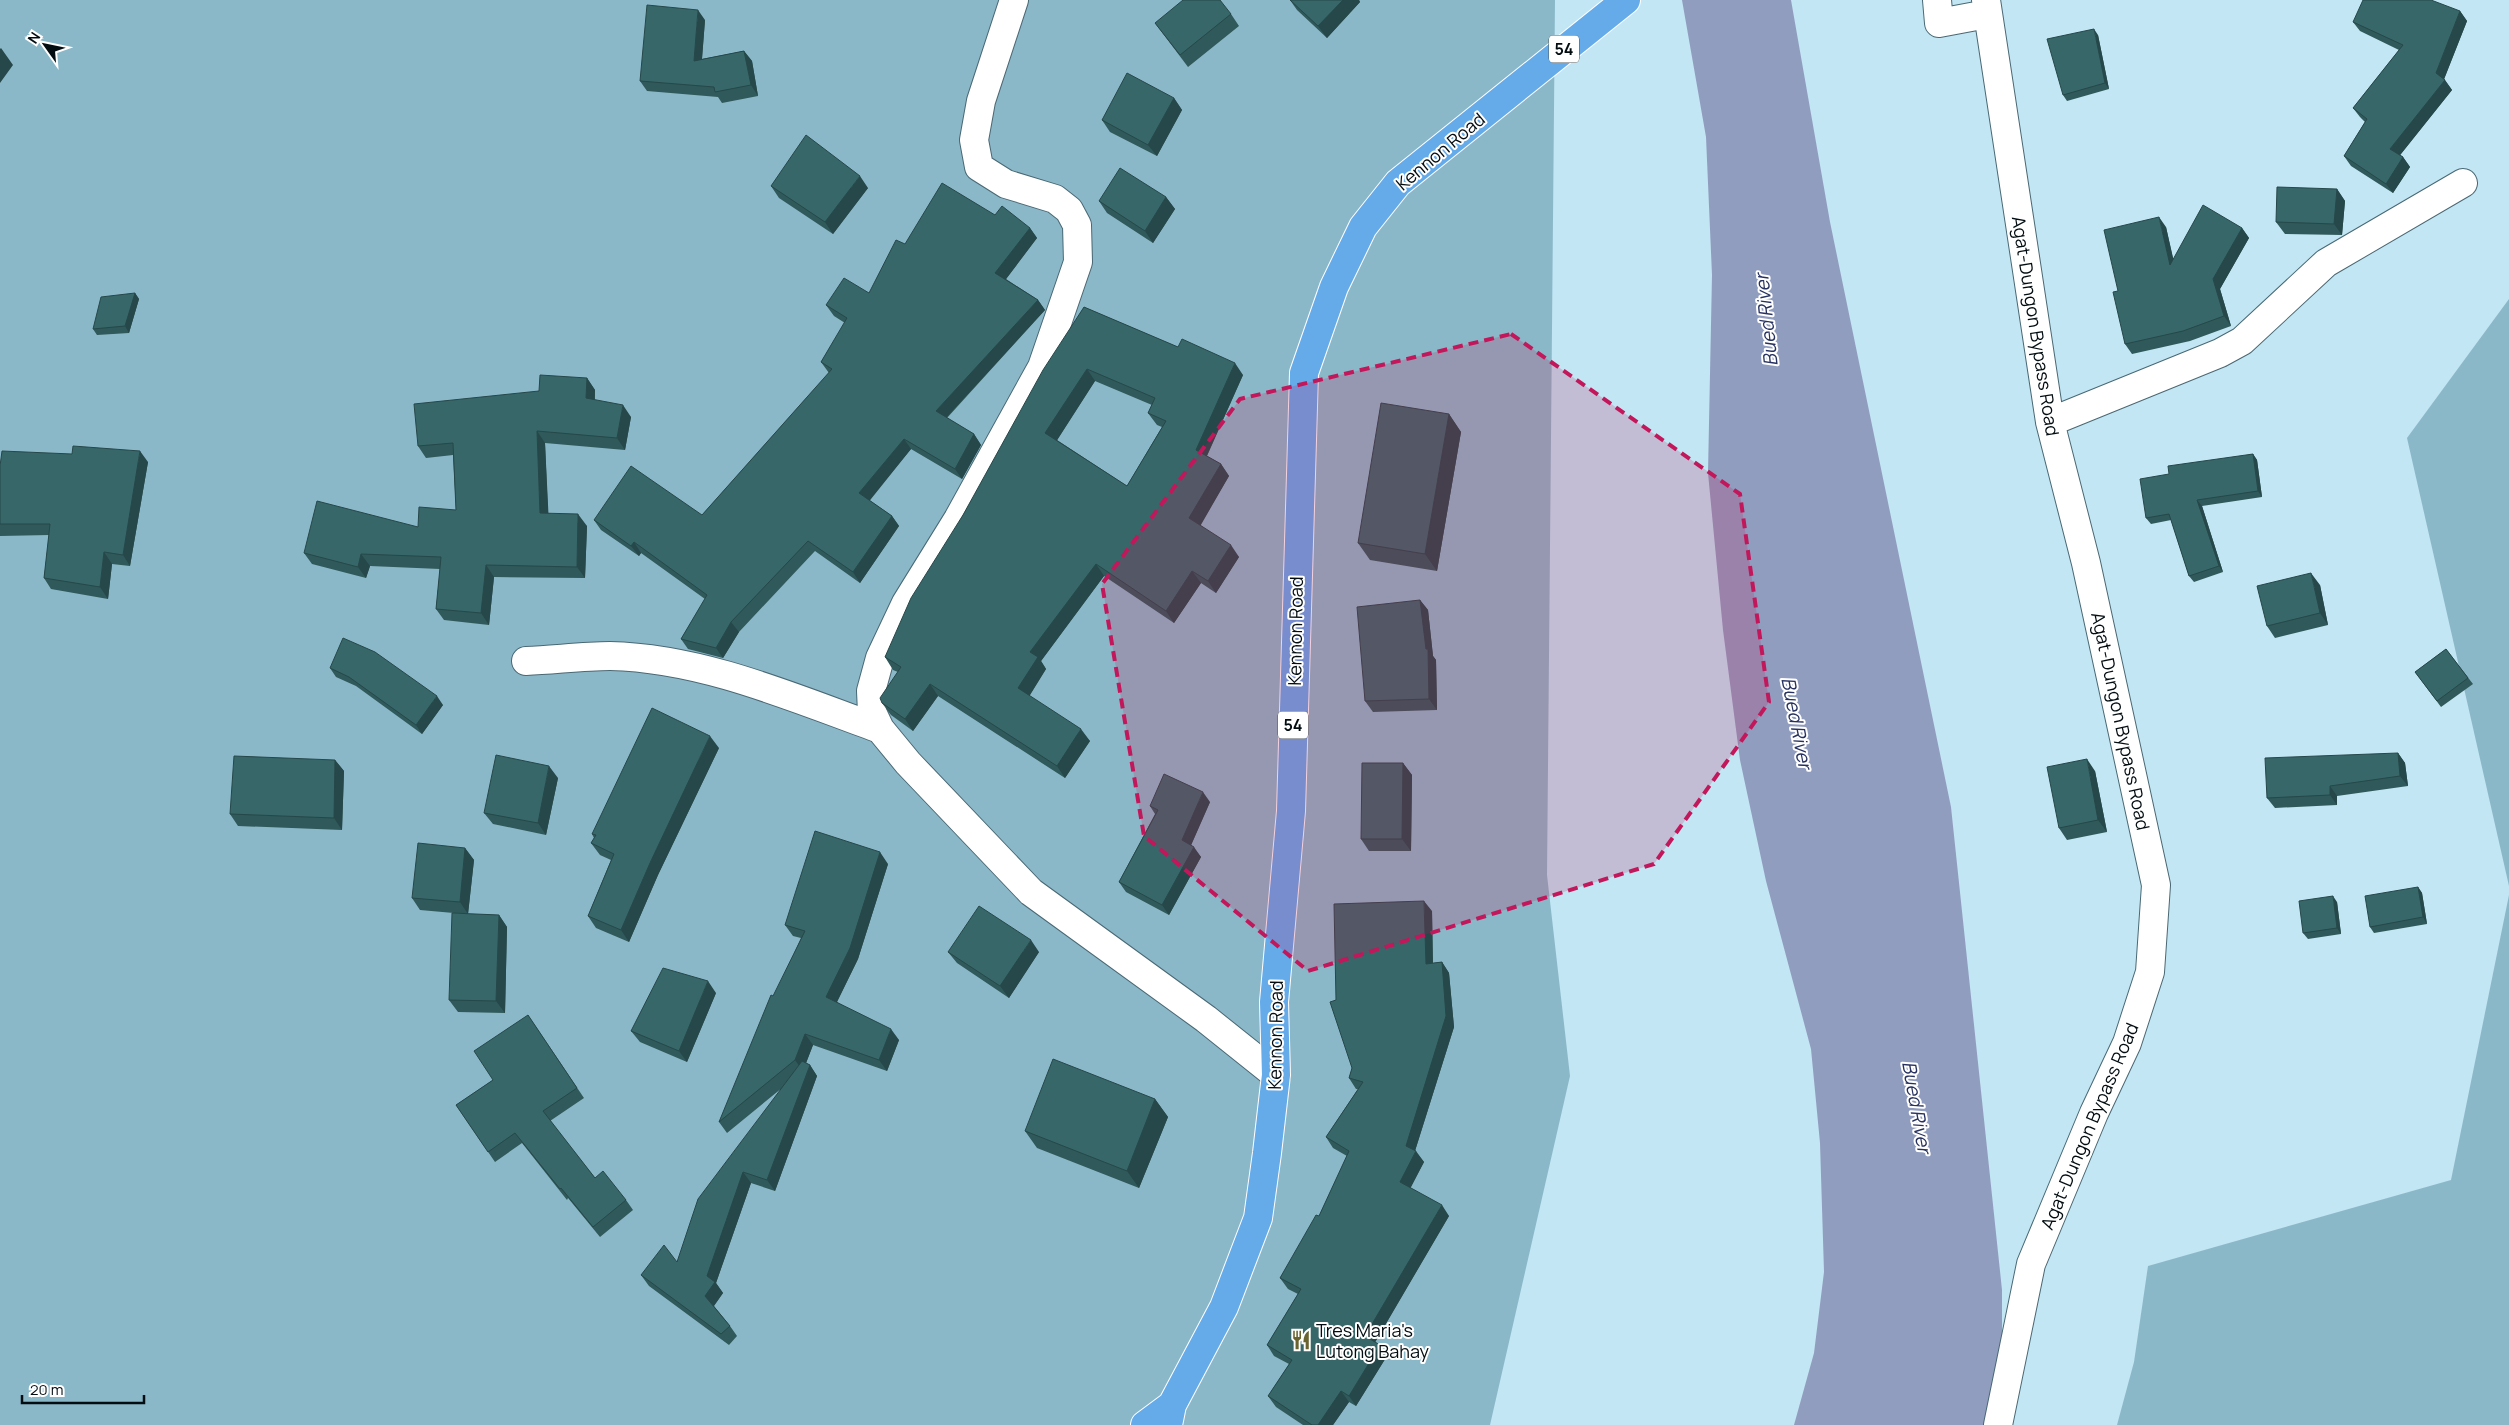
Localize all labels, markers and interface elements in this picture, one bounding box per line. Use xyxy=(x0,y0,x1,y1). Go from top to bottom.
north arrow xyxy=(20,20,70,70)
text: N xyxy=(23,28,44,47)
road number: 54 xyxy=(1549,36,1579,62)
street label: Kennon Road xyxy=(1390,107,1490,195)
street label: Agat-Dungon Bypass Road xyxy=(2007,214,2065,438)
water label: Bued River xyxy=(1748,270,1784,367)
street label: Kennon Road xyxy=(1282,576,1308,686)
street label: Agat-Dungon Bypass Road xyxy=(2086,610,2156,832)
water label: Bued River xyxy=(1775,675,1819,773)
road number: 54 xyxy=(1278,712,1308,738)
street label: Kennon Road xyxy=(1262,980,1288,1090)
street label: Agat-Dungon Bypass Road xyxy=(2035,1019,2143,1233)
water label: Bued River xyxy=(1896,1059,1938,1157)
place label: Tres Maria's Lutong Bahay xyxy=(1316,1318,1430,1363)
restaurant icon: Tres Maria's Lutong Bahay xyxy=(1290,1329,1312,1351)
scale bar xyxy=(22,1372,145,1404)
text: 20 m xyxy=(30,1379,63,1400)

